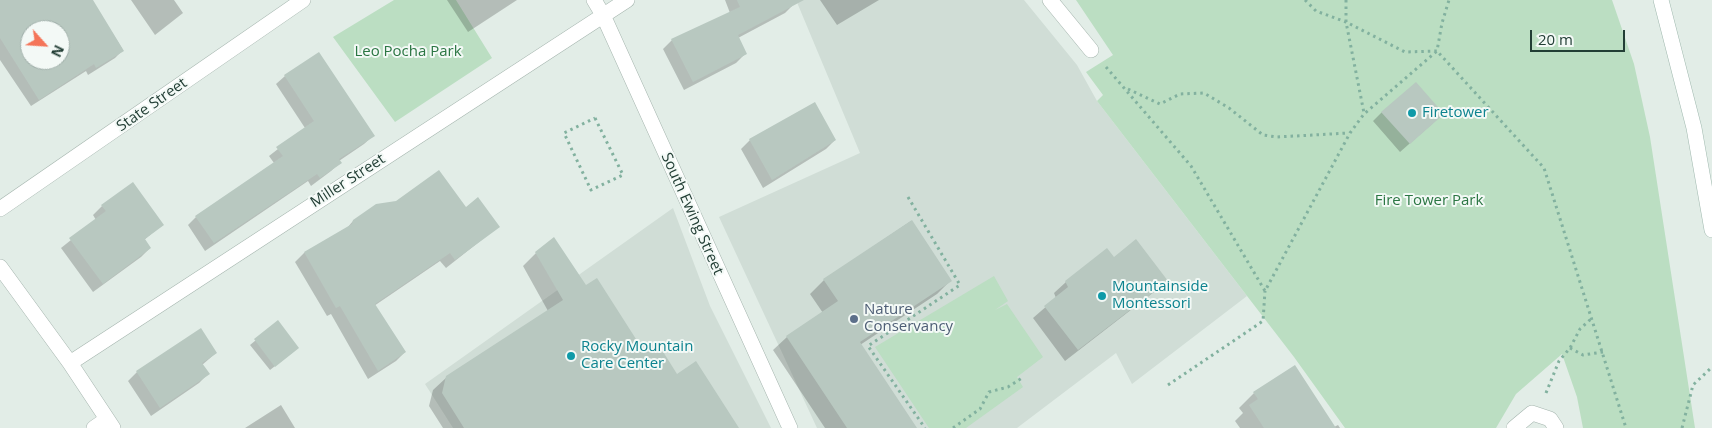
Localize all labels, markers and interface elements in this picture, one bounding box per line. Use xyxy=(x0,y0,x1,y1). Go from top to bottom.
north arrow xyxy=(20,20,70,70)
scale bar xyxy=(1532,20,1627,52)
text: 20 m xyxy=(1538,29,1573,49)
text: N xyxy=(47,42,69,61)
park label: Leo Pocha Park xyxy=(354,43,462,61)
street label: State Street xyxy=(113,74,191,136)
place label: Firetower xyxy=(1422,104,1489,122)
marker: Firetower xyxy=(1406,107,1418,119)
street label: Miller Street xyxy=(307,150,389,212)
street label: South Ewing Street xyxy=(657,150,727,278)
park label: Fire Tower Park xyxy=(1375,192,1483,210)
place label: Mountainside Montessori xyxy=(1112,278,1208,313)
marker: Mountainside Montessori xyxy=(1096,290,1108,302)
place label: Nature Conservancy xyxy=(864,301,953,336)
marker: Nature Conservancy xyxy=(848,313,860,325)
place label: Rocky Mountain Care Center xyxy=(581,338,693,373)
marker: Rocky Mountain Care Center xyxy=(565,350,577,362)

